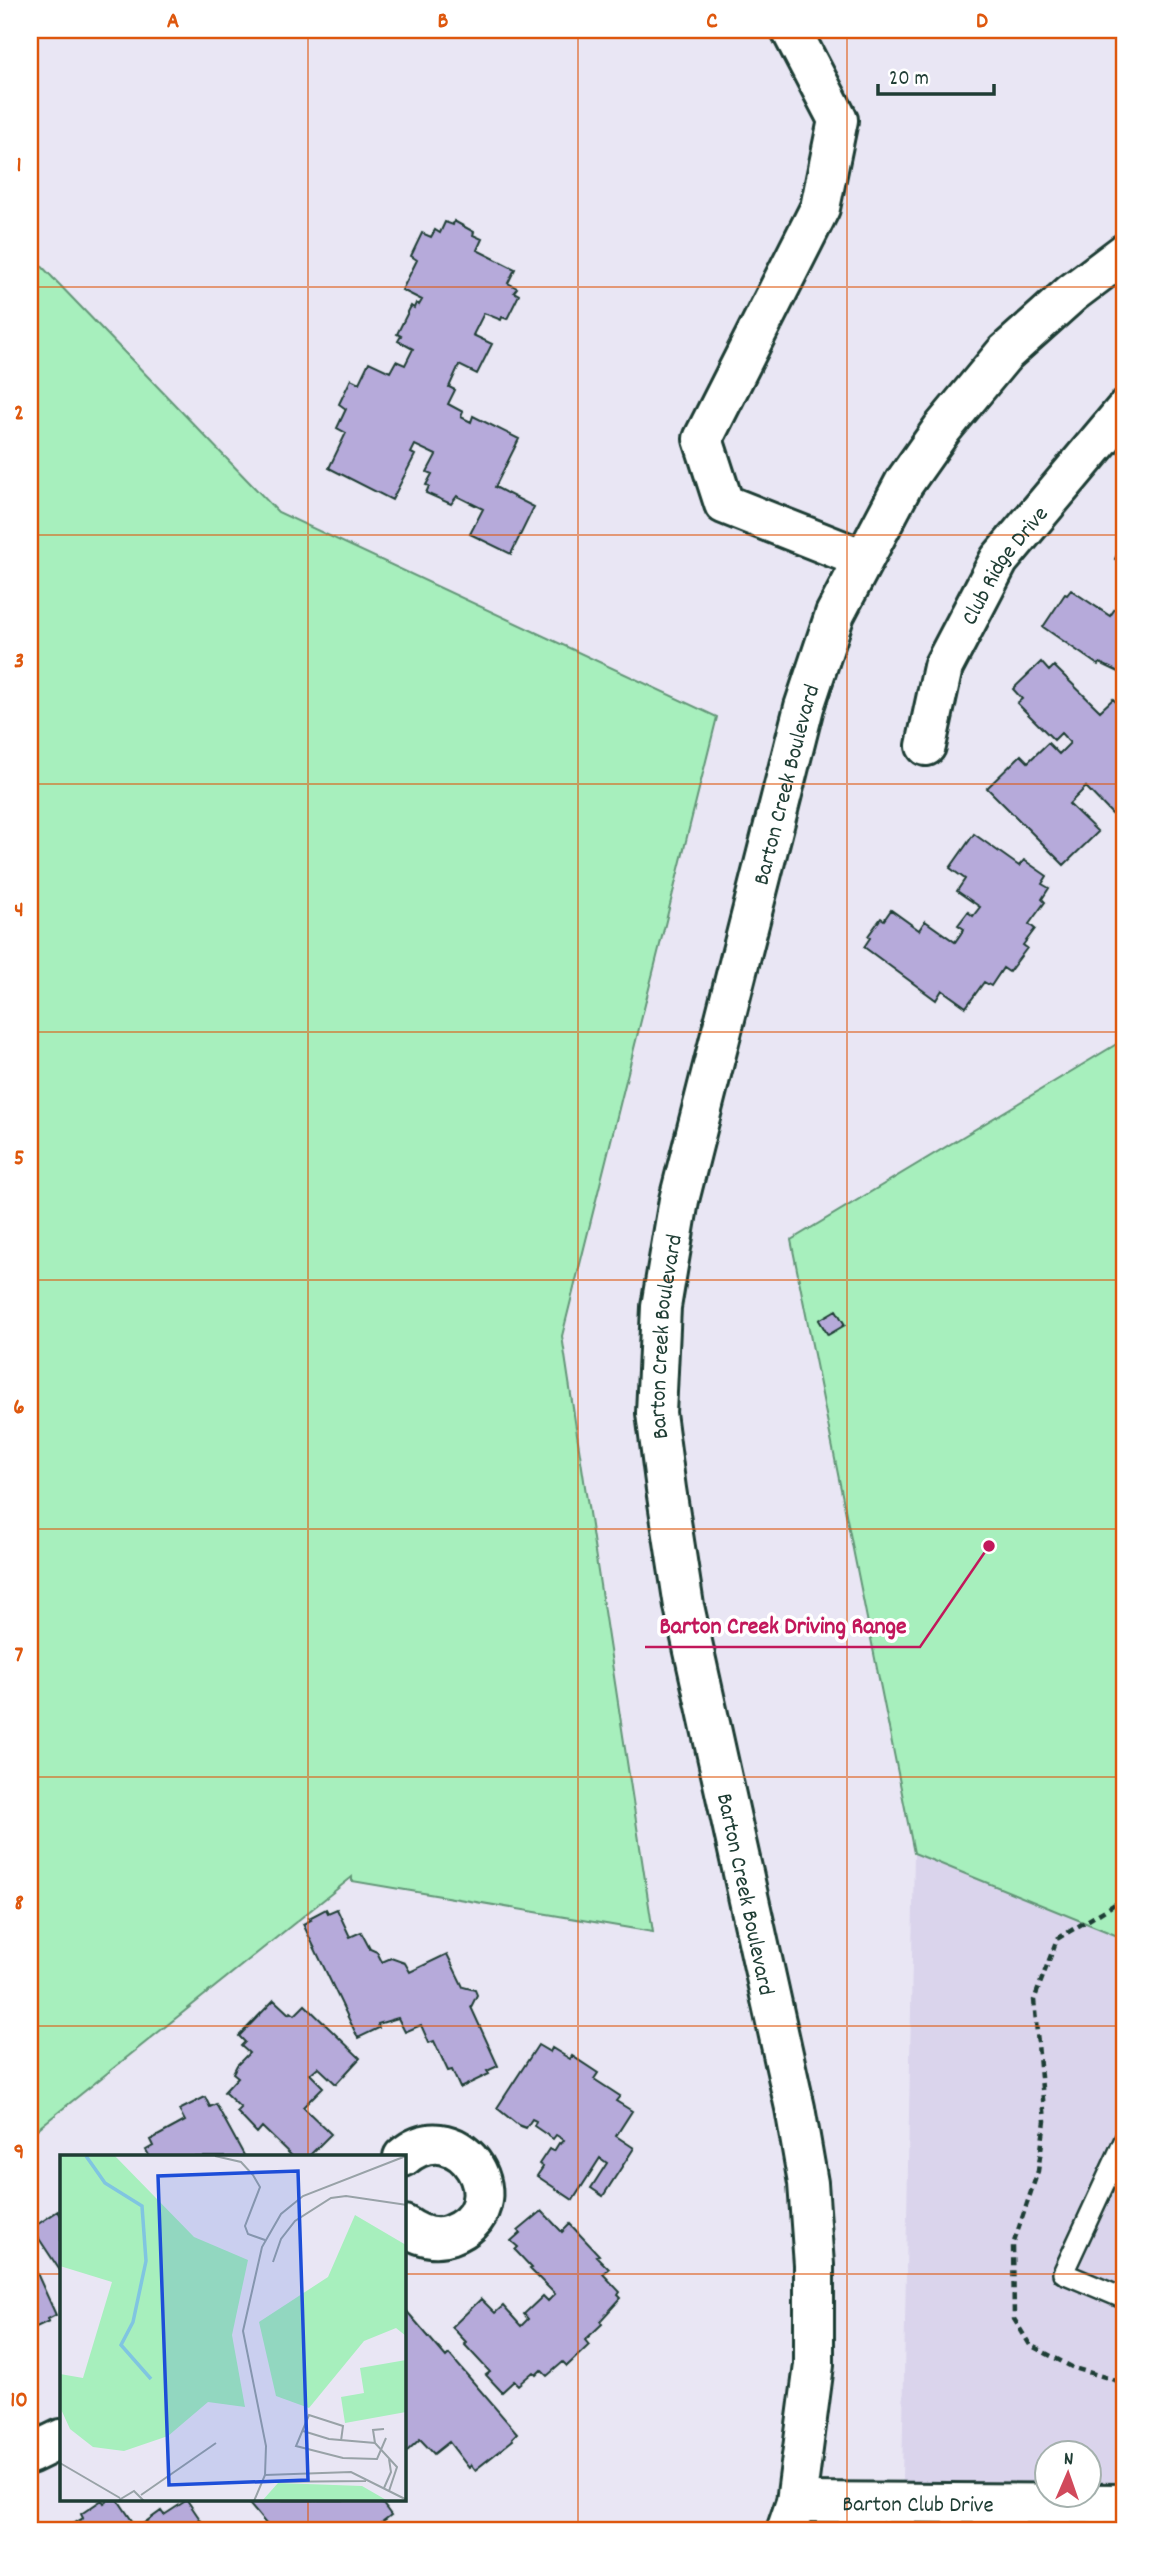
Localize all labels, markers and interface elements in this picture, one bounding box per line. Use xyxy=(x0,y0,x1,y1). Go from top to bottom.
text: A xyxy=(167,6,179,39)
text: B xyxy=(438,6,449,39)
text: C xyxy=(706,6,718,39)
text: D xyxy=(976,6,988,39)
scale bar xyxy=(878,52,994,96)
text: 20 m xyxy=(889,65,929,95)
text: 1 xyxy=(16,150,22,183)
text: 2 xyxy=(14,398,24,431)
street label: Club Ridge Drive xyxy=(955,500,1058,632)
text: 3 xyxy=(14,646,24,679)
street label: Barton Creek Boulevard xyxy=(746,681,830,889)
text: 4 xyxy=(14,895,24,928)
text: 5 xyxy=(14,1143,24,1176)
street label: Barton Creek Boulevard xyxy=(643,1232,693,1441)
text: 6 xyxy=(13,1392,25,1425)
callout: Barton Creek Driving Range xyxy=(645,1602,920,1647)
text: Barton Creek Driving Range xyxy=(659,1611,907,1645)
text: 7 xyxy=(15,1640,24,1673)
street label: Barton Creek Boulevard xyxy=(706,1791,781,1999)
text: 8 xyxy=(14,1888,24,1921)
text: 9 xyxy=(14,2137,24,2170)
inset map xyxy=(60,2155,406,2502)
text: 10 xyxy=(10,2385,28,2418)
north arrow xyxy=(1032,2438,1102,2508)
text: N xyxy=(1063,2447,1074,2474)
street label: Barton Club Drive xyxy=(842,2489,994,2523)

